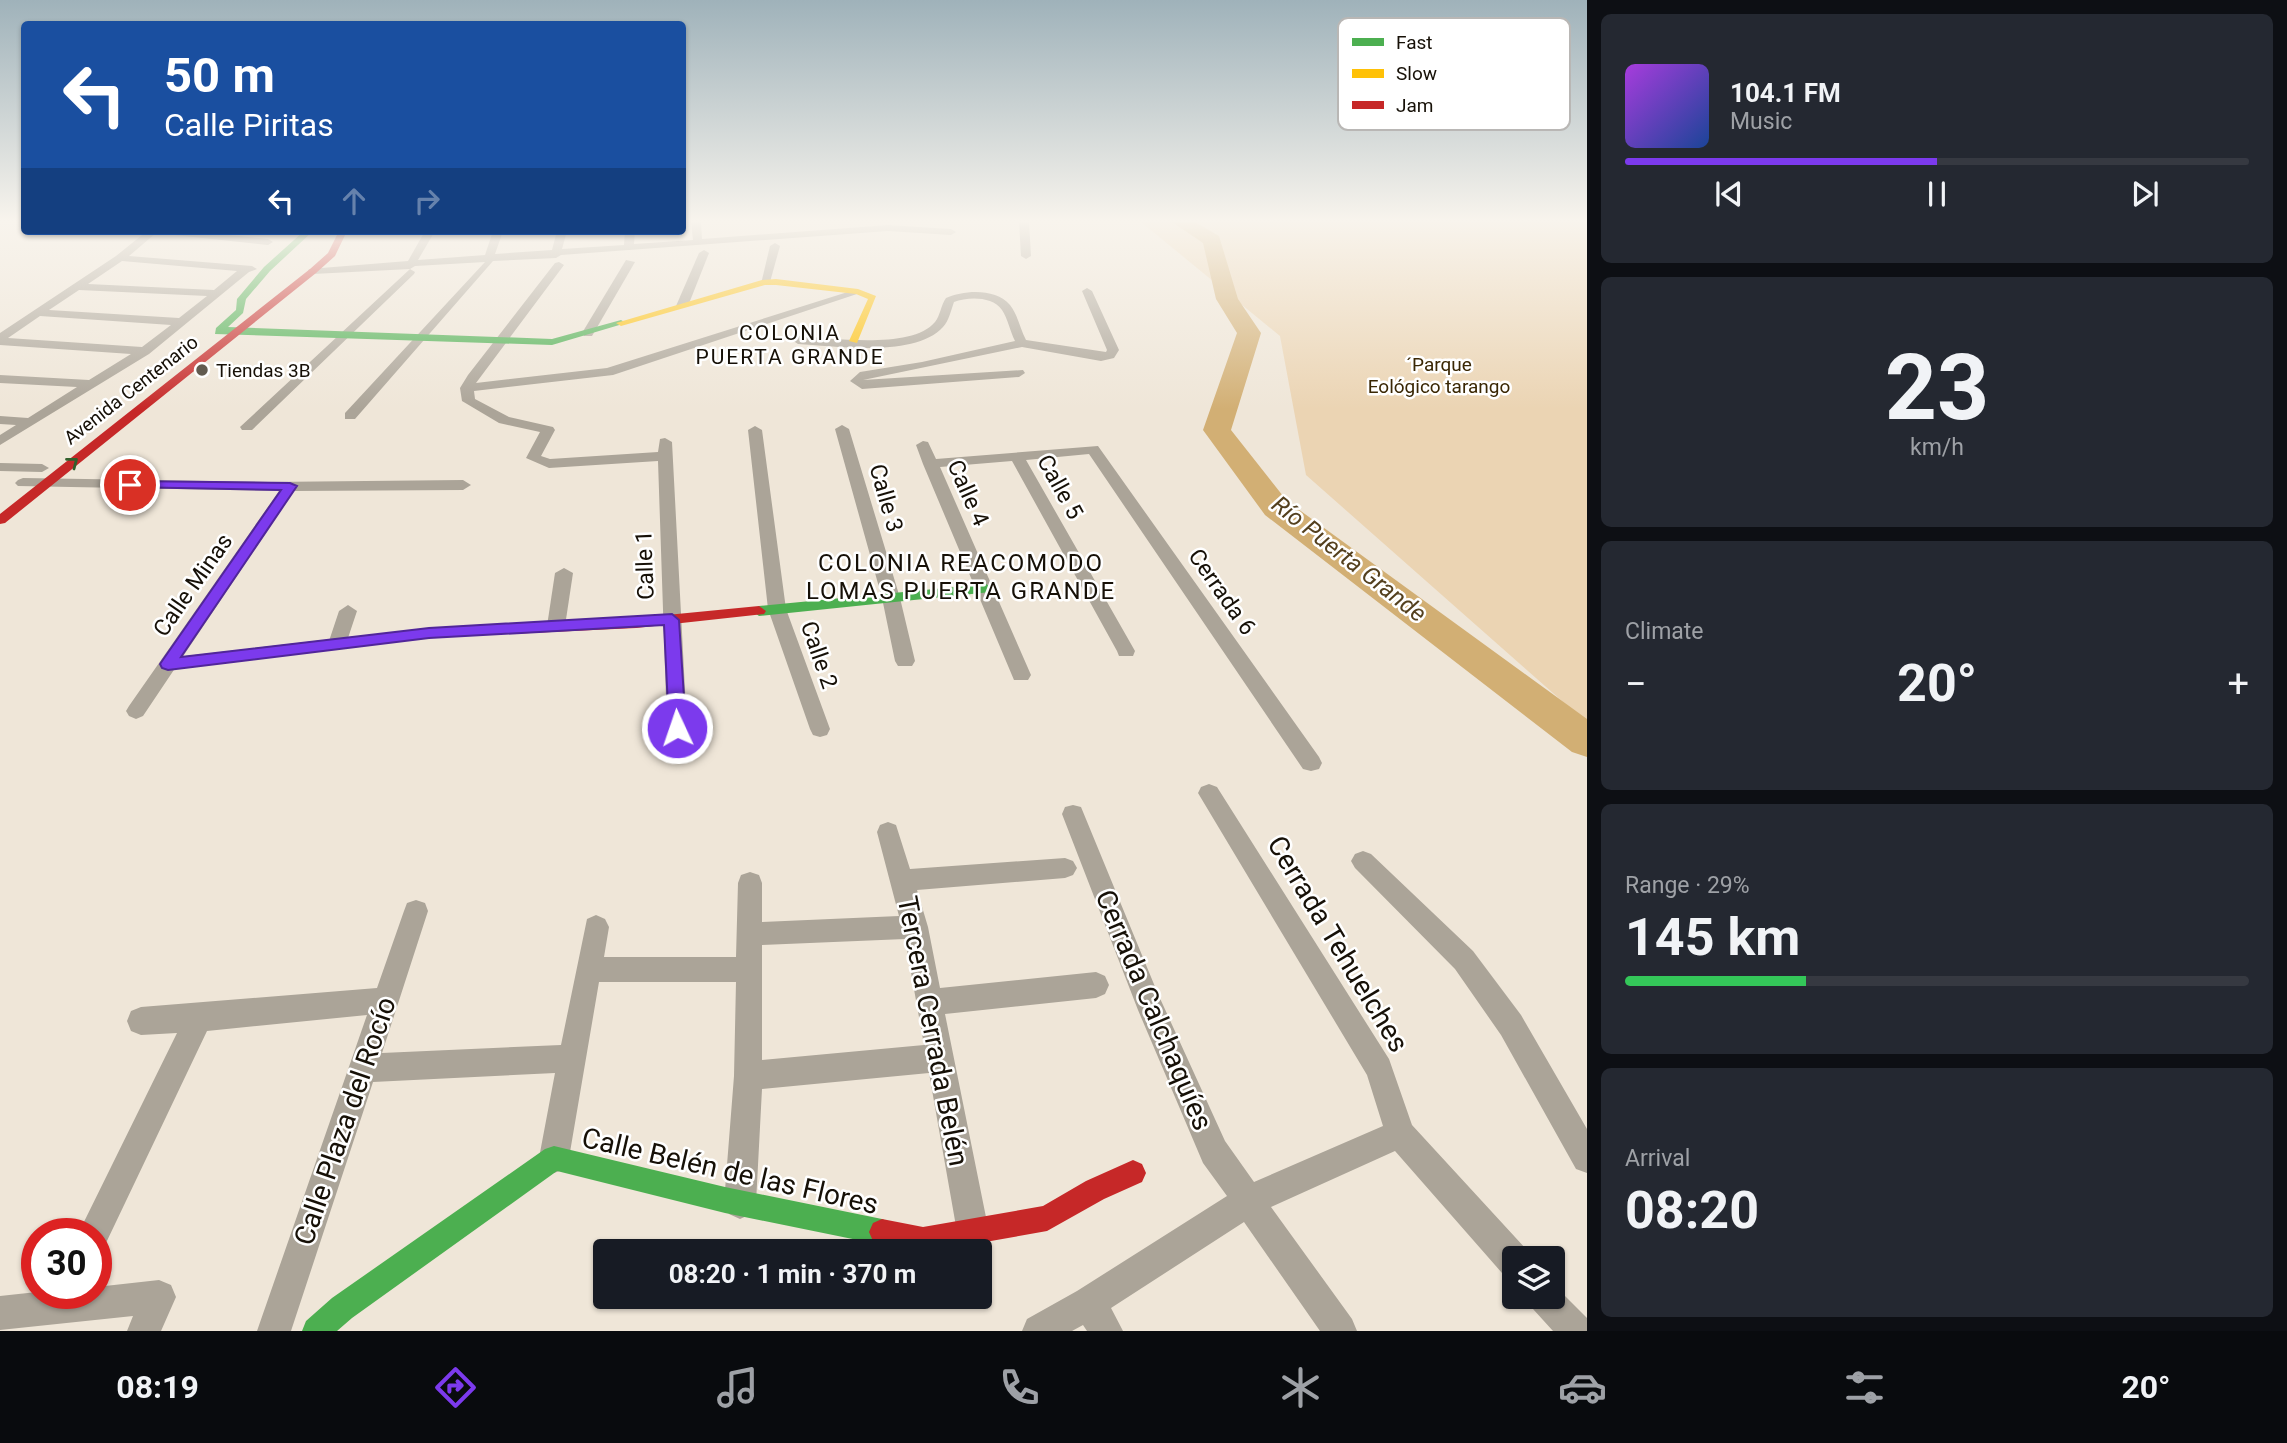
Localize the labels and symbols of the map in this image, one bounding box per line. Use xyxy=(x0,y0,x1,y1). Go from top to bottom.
legend xyxy=(1338,18,1570,130)
text: Fast xyxy=(1396,31,1433,54)
text: Slow xyxy=(1396,62,1437,85)
text: Jam xyxy=(1396,94,1433,117)
district label: COLONIA PUERTA GRANDE xyxy=(695,321,885,369)
street label: Avenida Centenario xyxy=(59,330,203,450)
park label: ´Parque Eológico tarango xyxy=(1368,353,1510,398)
place label: Tiendas 3B xyxy=(216,359,311,382)
marker: Tiendas 3B xyxy=(194,362,210,378)
street label: Calle 5 xyxy=(1031,450,1089,524)
pin xyxy=(100,455,160,515)
street label: Calle 4 xyxy=(942,456,994,530)
one-way arrow xyxy=(65,458,78,471)
street label: Calle 3 xyxy=(863,461,909,535)
water label: Río Puerta Grande xyxy=(1266,490,1432,628)
street label: Calle Minas xyxy=(148,528,238,642)
street label: Calle 1 xyxy=(630,530,660,600)
street label: Cerrada 6 xyxy=(1183,544,1261,640)
district label: COLONIA REACOMODO LOMAS PUERTA GRANDE xyxy=(806,549,1116,605)
street label: Calle 2 xyxy=(795,618,843,692)
position arrow xyxy=(640,691,714,765)
street label: Cerrada Tehuelches xyxy=(1260,830,1416,1058)
street label: Cerrada Calchaquíes xyxy=(1088,885,1220,1135)
street label: Tercera Cerrada Belén xyxy=(891,893,975,1169)
street label: Calle Plaza del Rocío xyxy=(287,993,403,1249)
street label: Calle Belén de las Flores xyxy=(579,1121,881,1221)
speed limit sign: 30 xyxy=(21,1218,112,1309)

